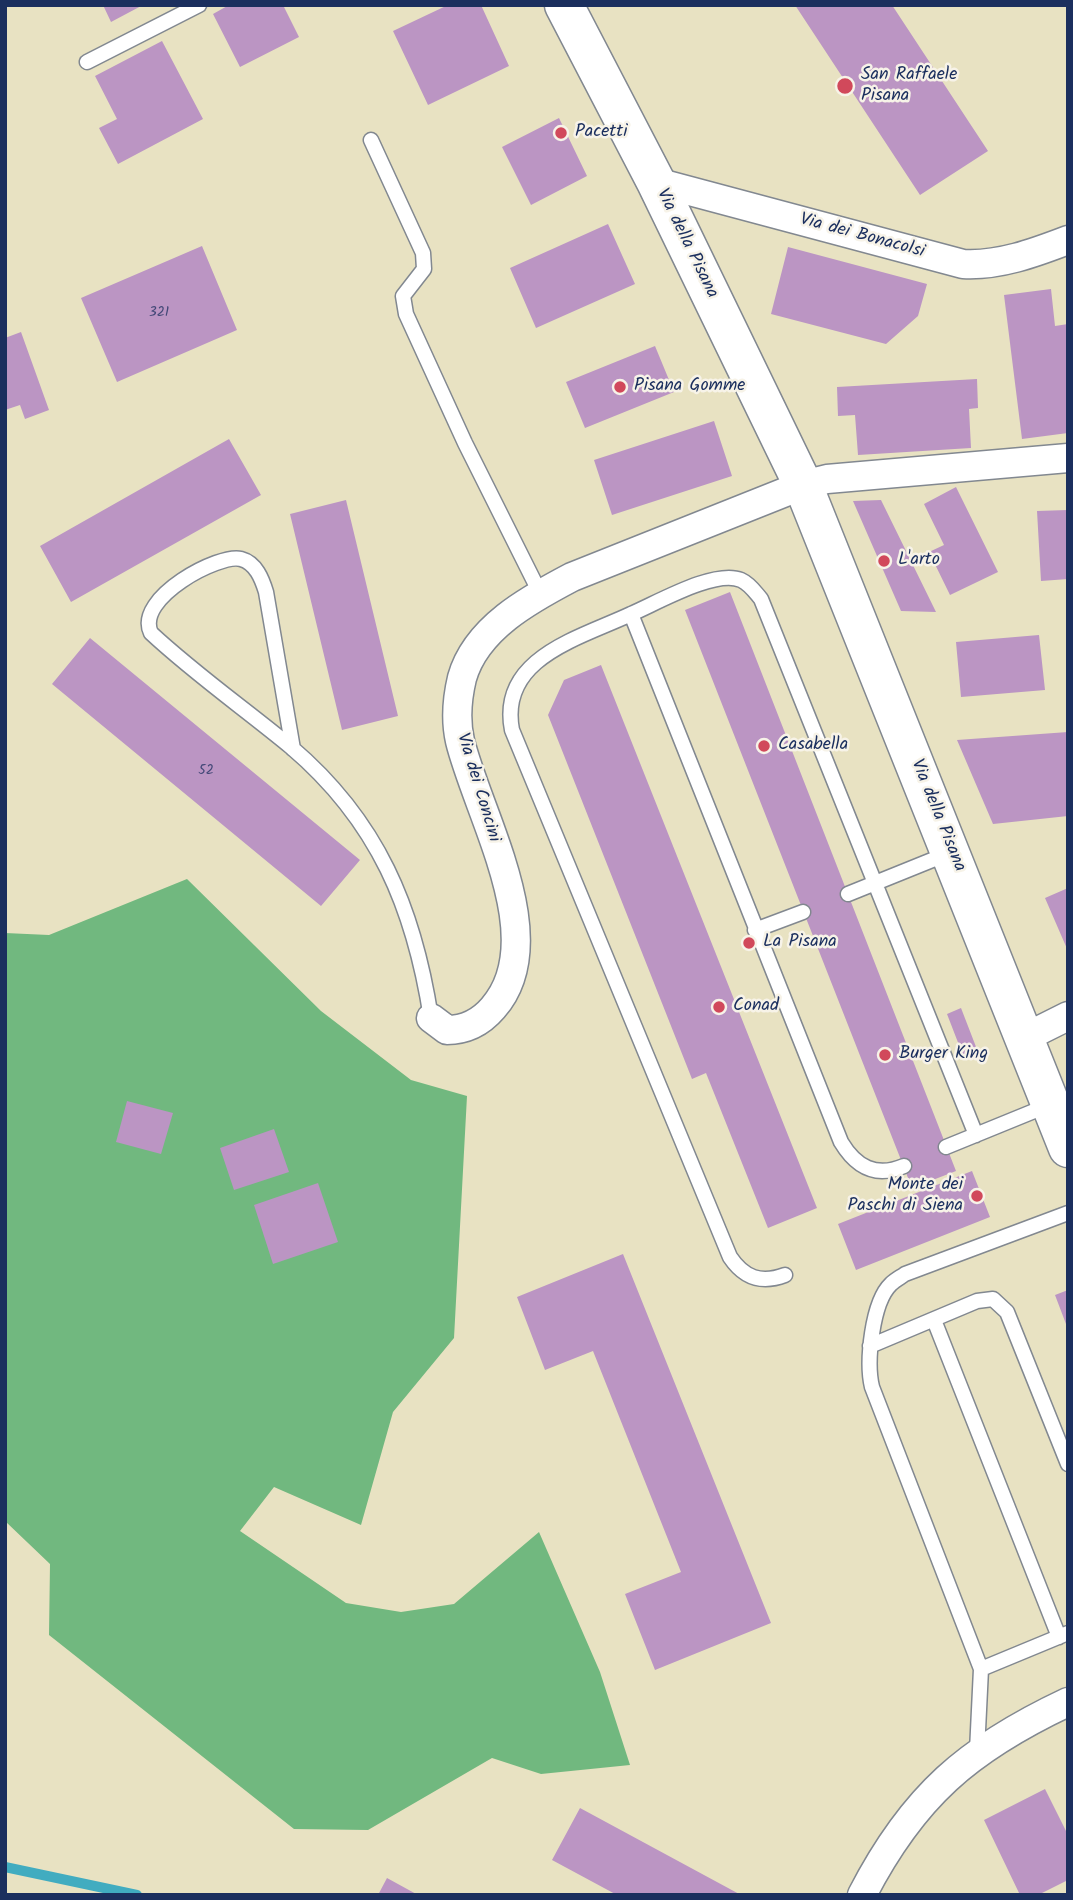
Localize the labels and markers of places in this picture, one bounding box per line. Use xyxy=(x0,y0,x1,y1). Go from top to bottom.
place label: San Raffaele Pisana xyxy=(861,65,957,108)
marker: San Raffaele Pisana xyxy=(835,76,855,96)
place label: Pacetti xyxy=(575,122,628,144)
marker: Pacetti xyxy=(553,125,569,141)
place label: Pisana Gomme xyxy=(634,376,745,398)
marker: Pisana Gomme xyxy=(612,379,628,395)
place label: L'arto xyxy=(898,550,940,572)
marker: L'arto xyxy=(876,553,892,569)
place label: Casabella xyxy=(778,735,848,757)
marker: Casabella xyxy=(756,738,772,754)
place label: La Pisana xyxy=(763,932,837,954)
marker: La Pisana xyxy=(741,935,757,951)
place label: Conad xyxy=(733,996,779,1018)
marker: Conad xyxy=(711,999,727,1015)
place label: Burger King xyxy=(899,1044,988,1066)
marker: Burger King xyxy=(877,1047,893,1063)
place label: Monte dei Paschi di Siena xyxy=(847,1175,963,1218)
marker: Monte dei Paschi di Siena xyxy=(969,1188,985,1204)

